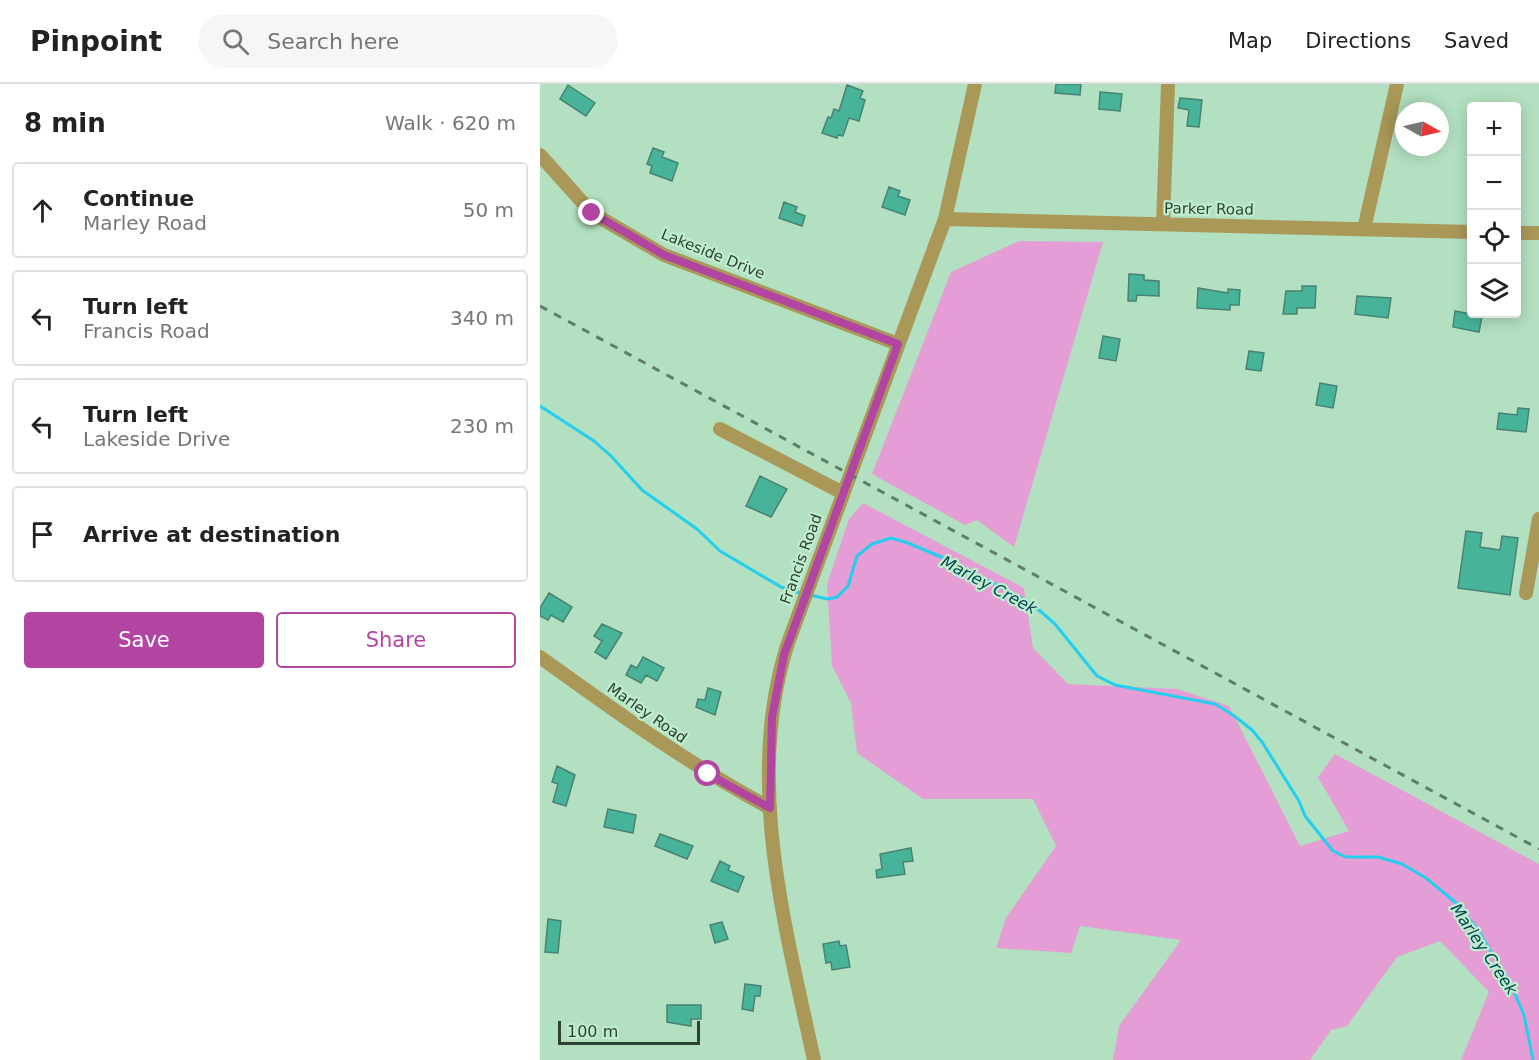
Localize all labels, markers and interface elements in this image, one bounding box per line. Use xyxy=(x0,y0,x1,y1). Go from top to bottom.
search box xyxy=(198,14,618,68)
text: Pinpoint xyxy=(30,25,162,58)
icon: search xyxy=(219,25,252,58)
text: Search here xyxy=(267,29,399,54)
text: Map xyxy=(1228,29,1272,53)
text: Directions xyxy=(1305,29,1411,53)
text: Saved xyxy=(1444,29,1509,53)
north arrow xyxy=(1395,102,1449,156)
map controls xyxy=(1467,102,1521,318)
button: + xyxy=(1467,102,1521,156)
text: 8 min xyxy=(24,108,106,138)
text: Walk · 620 m xyxy=(385,111,516,135)
button: − xyxy=(1467,156,1521,210)
text: Continue xyxy=(83,186,194,211)
icon: ahead xyxy=(26,194,59,227)
text: 50 m xyxy=(463,198,514,222)
route end xyxy=(578,199,604,225)
street label: Parker Road xyxy=(1164,199,1254,219)
button: locate xyxy=(1467,210,1521,264)
text: Marley Road xyxy=(83,211,207,235)
street label: Lakeside Drive xyxy=(658,225,768,283)
button: layers xyxy=(1467,264,1521,318)
text: Turn left xyxy=(83,294,188,319)
icon: left xyxy=(26,302,59,335)
text: 340 m xyxy=(450,306,514,330)
text: Francis Road xyxy=(83,319,210,343)
text: Turn left xyxy=(83,402,188,427)
icon: left xyxy=(26,410,59,443)
text: 230 m xyxy=(450,414,514,438)
text: Lakeside Drive xyxy=(83,427,230,451)
street label: Francis Road xyxy=(776,511,826,607)
icon: arrive xyxy=(26,518,59,551)
text: Arrive at destination xyxy=(83,522,340,547)
water label: Marley Creek xyxy=(938,552,1041,619)
button: Save xyxy=(24,612,264,668)
button: Share xyxy=(276,612,516,668)
street label: Marley Road xyxy=(604,679,690,747)
route start xyxy=(694,760,720,786)
water label: Marley Creek xyxy=(1447,900,1522,999)
scale bar xyxy=(558,1018,700,1046)
text: 100 m xyxy=(567,1022,618,1041)

